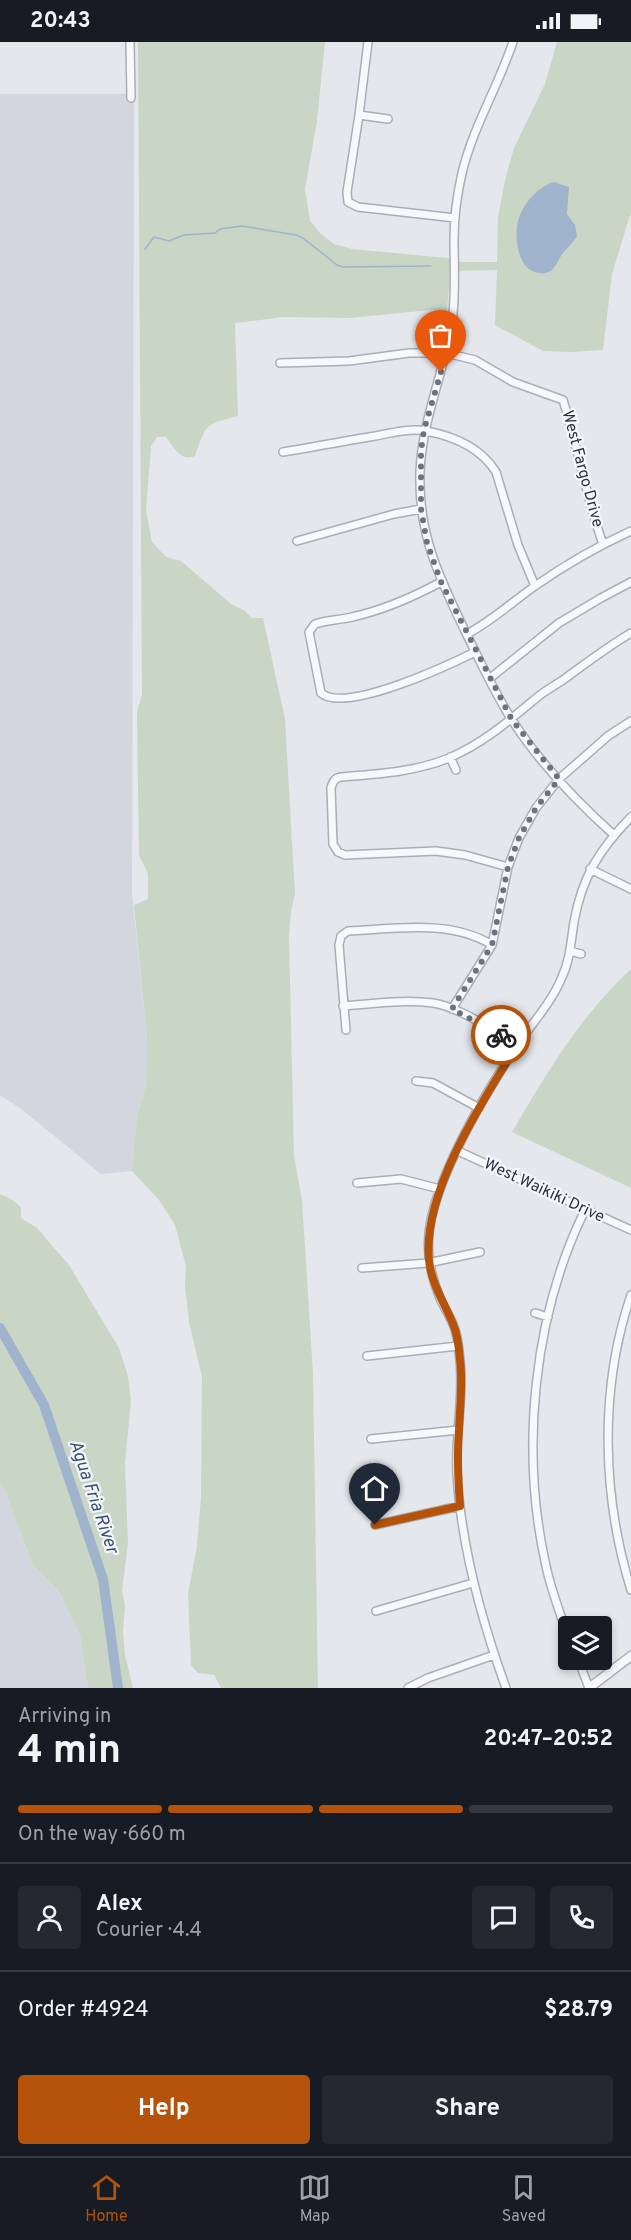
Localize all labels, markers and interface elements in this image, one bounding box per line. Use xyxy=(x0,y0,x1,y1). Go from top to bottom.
text: 20:43 xyxy=(30,8,91,35)
pin xyxy=(415,310,466,372)
icon: bag xyxy=(424,319,457,352)
street label: West Fargo Drive xyxy=(557,408,607,530)
courier xyxy=(471,1005,531,1065)
icon: bike xyxy=(485,1019,518,1052)
street label: West Waikiki Drive xyxy=(481,1154,607,1228)
water label: Agua Fria River xyxy=(63,1437,124,1559)
pin xyxy=(349,1463,400,1525)
icon: home xyxy=(358,1472,391,1505)
map controls xyxy=(558,1616,612,1670)
button: layers xyxy=(558,1616,612,1670)
text: Arriving in xyxy=(18,1704,111,1730)
text: 20:47–20:52 xyxy=(484,1726,613,1753)
text: 4 min xyxy=(18,1728,121,1777)
text: On the way · 660 m xyxy=(18,1822,186,1848)
button: person xyxy=(18,1886,81,1949)
button: chat xyxy=(472,1886,535,1949)
button: phone xyxy=(550,1886,613,1949)
text: Alex xyxy=(96,1891,143,1918)
text: Courier · 4.4 xyxy=(96,1918,202,1944)
text: Order #4924 xyxy=(18,1997,149,2024)
text: $28.79 xyxy=(544,1997,613,2024)
button: Help xyxy=(18,2075,310,2144)
button: Share xyxy=(322,2075,613,2144)
tab: Home xyxy=(85,2171,128,2227)
tab: Map xyxy=(298,2171,331,2227)
tab: Saved xyxy=(502,2171,546,2227)

